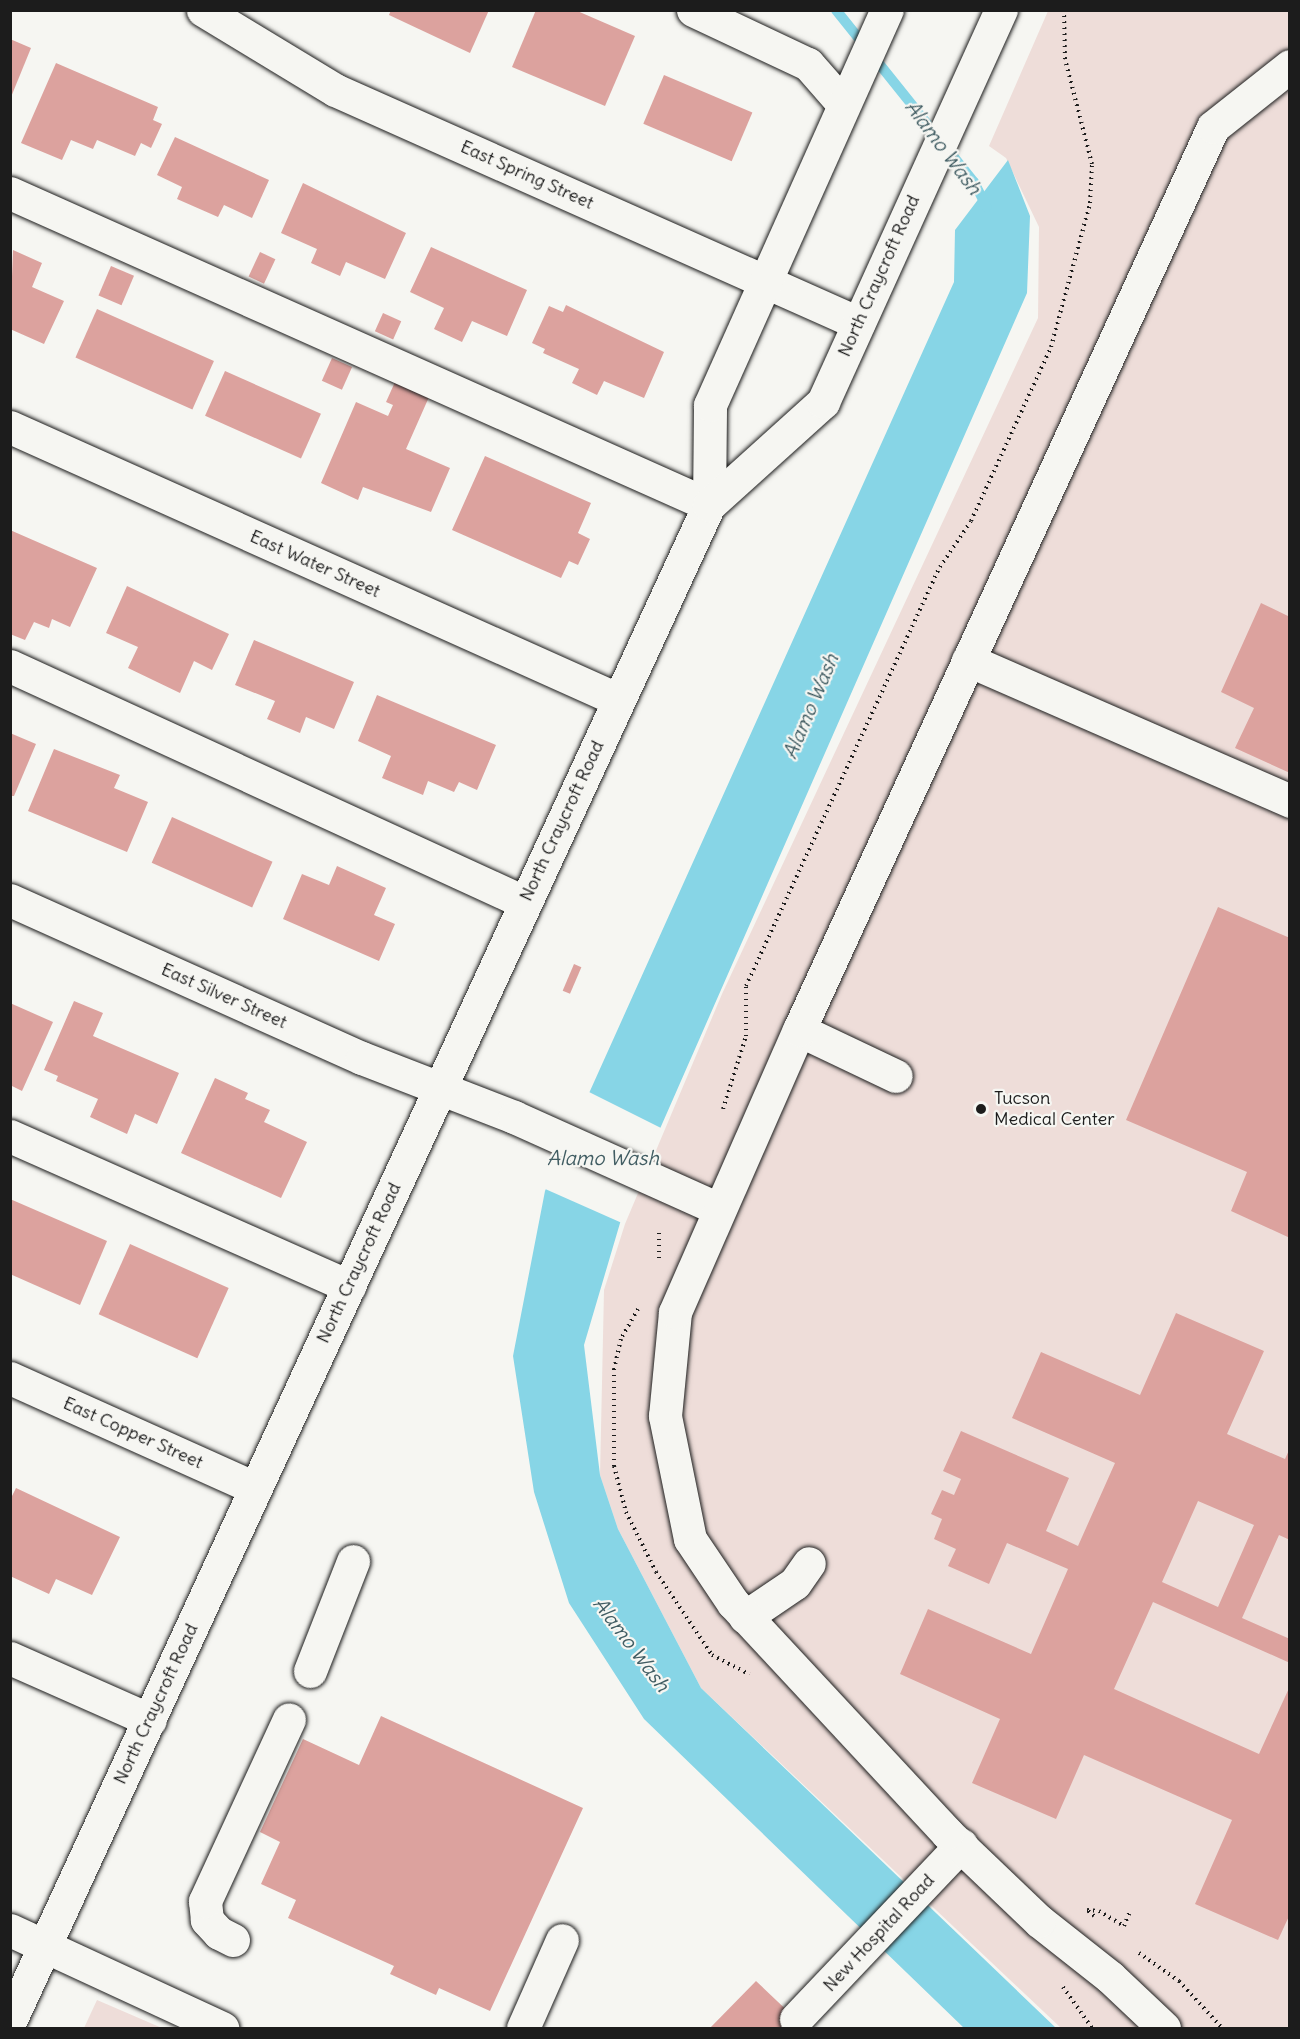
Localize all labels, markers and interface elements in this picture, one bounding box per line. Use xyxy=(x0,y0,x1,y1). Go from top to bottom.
water label: Alamo Wash xyxy=(901,95,987,199)
street label: East Spring Street xyxy=(457,136,597,214)
street label: North Craycroft Road xyxy=(834,192,924,360)
street label: East Water Street xyxy=(246,526,384,602)
water label: Alamo Wash xyxy=(777,650,843,762)
street label: North Craycroft Road xyxy=(515,737,609,905)
street label: East Silver Street xyxy=(158,959,290,1033)
place label: Tucson Medical Center xyxy=(994,1088,1115,1130)
marker: Tucson Medical Center xyxy=(972,1100,990,1118)
water label: Alamo Wash xyxy=(547,1145,659,1169)
street label: North Craycroft Road xyxy=(312,1179,406,1347)
street label: East Copper Street xyxy=(60,1392,206,1474)
water label: Alamo Wash xyxy=(589,1592,675,1696)
street label: North Craycroft Road xyxy=(109,1620,203,1788)
street label: New Hospital Road xyxy=(819,1870,939,1996)

